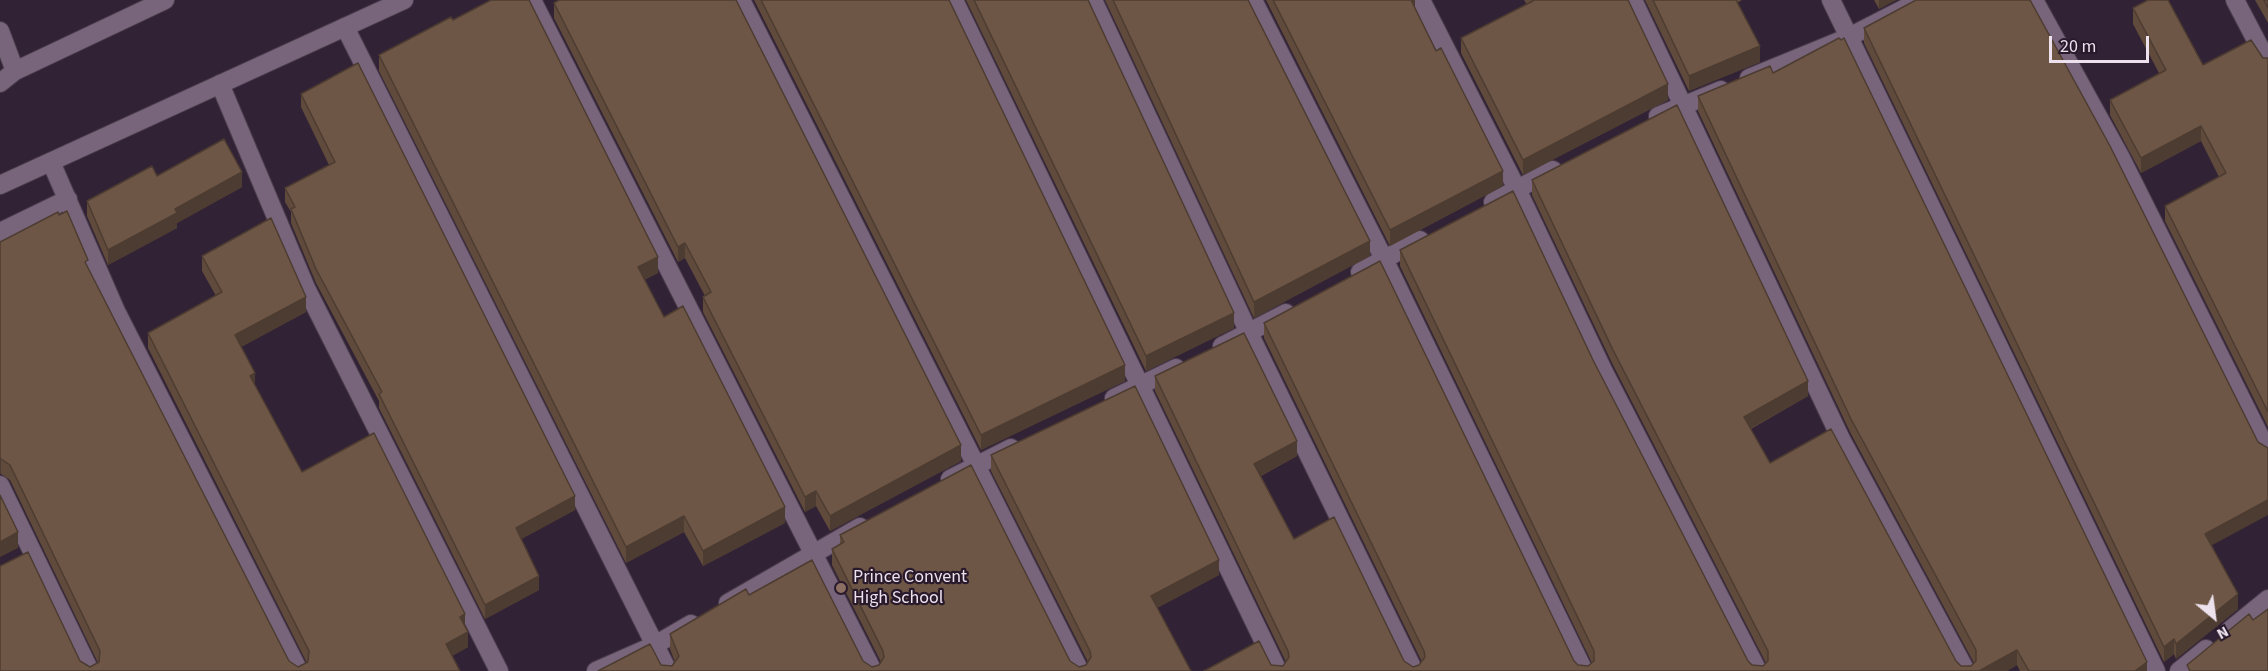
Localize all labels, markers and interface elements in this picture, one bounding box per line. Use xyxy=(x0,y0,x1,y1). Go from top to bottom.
scale bar xyxy=(2052,24,2152,62)
text: 20 m xyxy=(2060,34,2096,59)
place label: Prince Convent High School xyxy=(853,567,967,610)
marker: Prince Convent High School xyxy=(834,581,848,595)
north arrow xyxy=(2184,587,2244,647)
text: N xyxy=(2213,621,2233,645)

